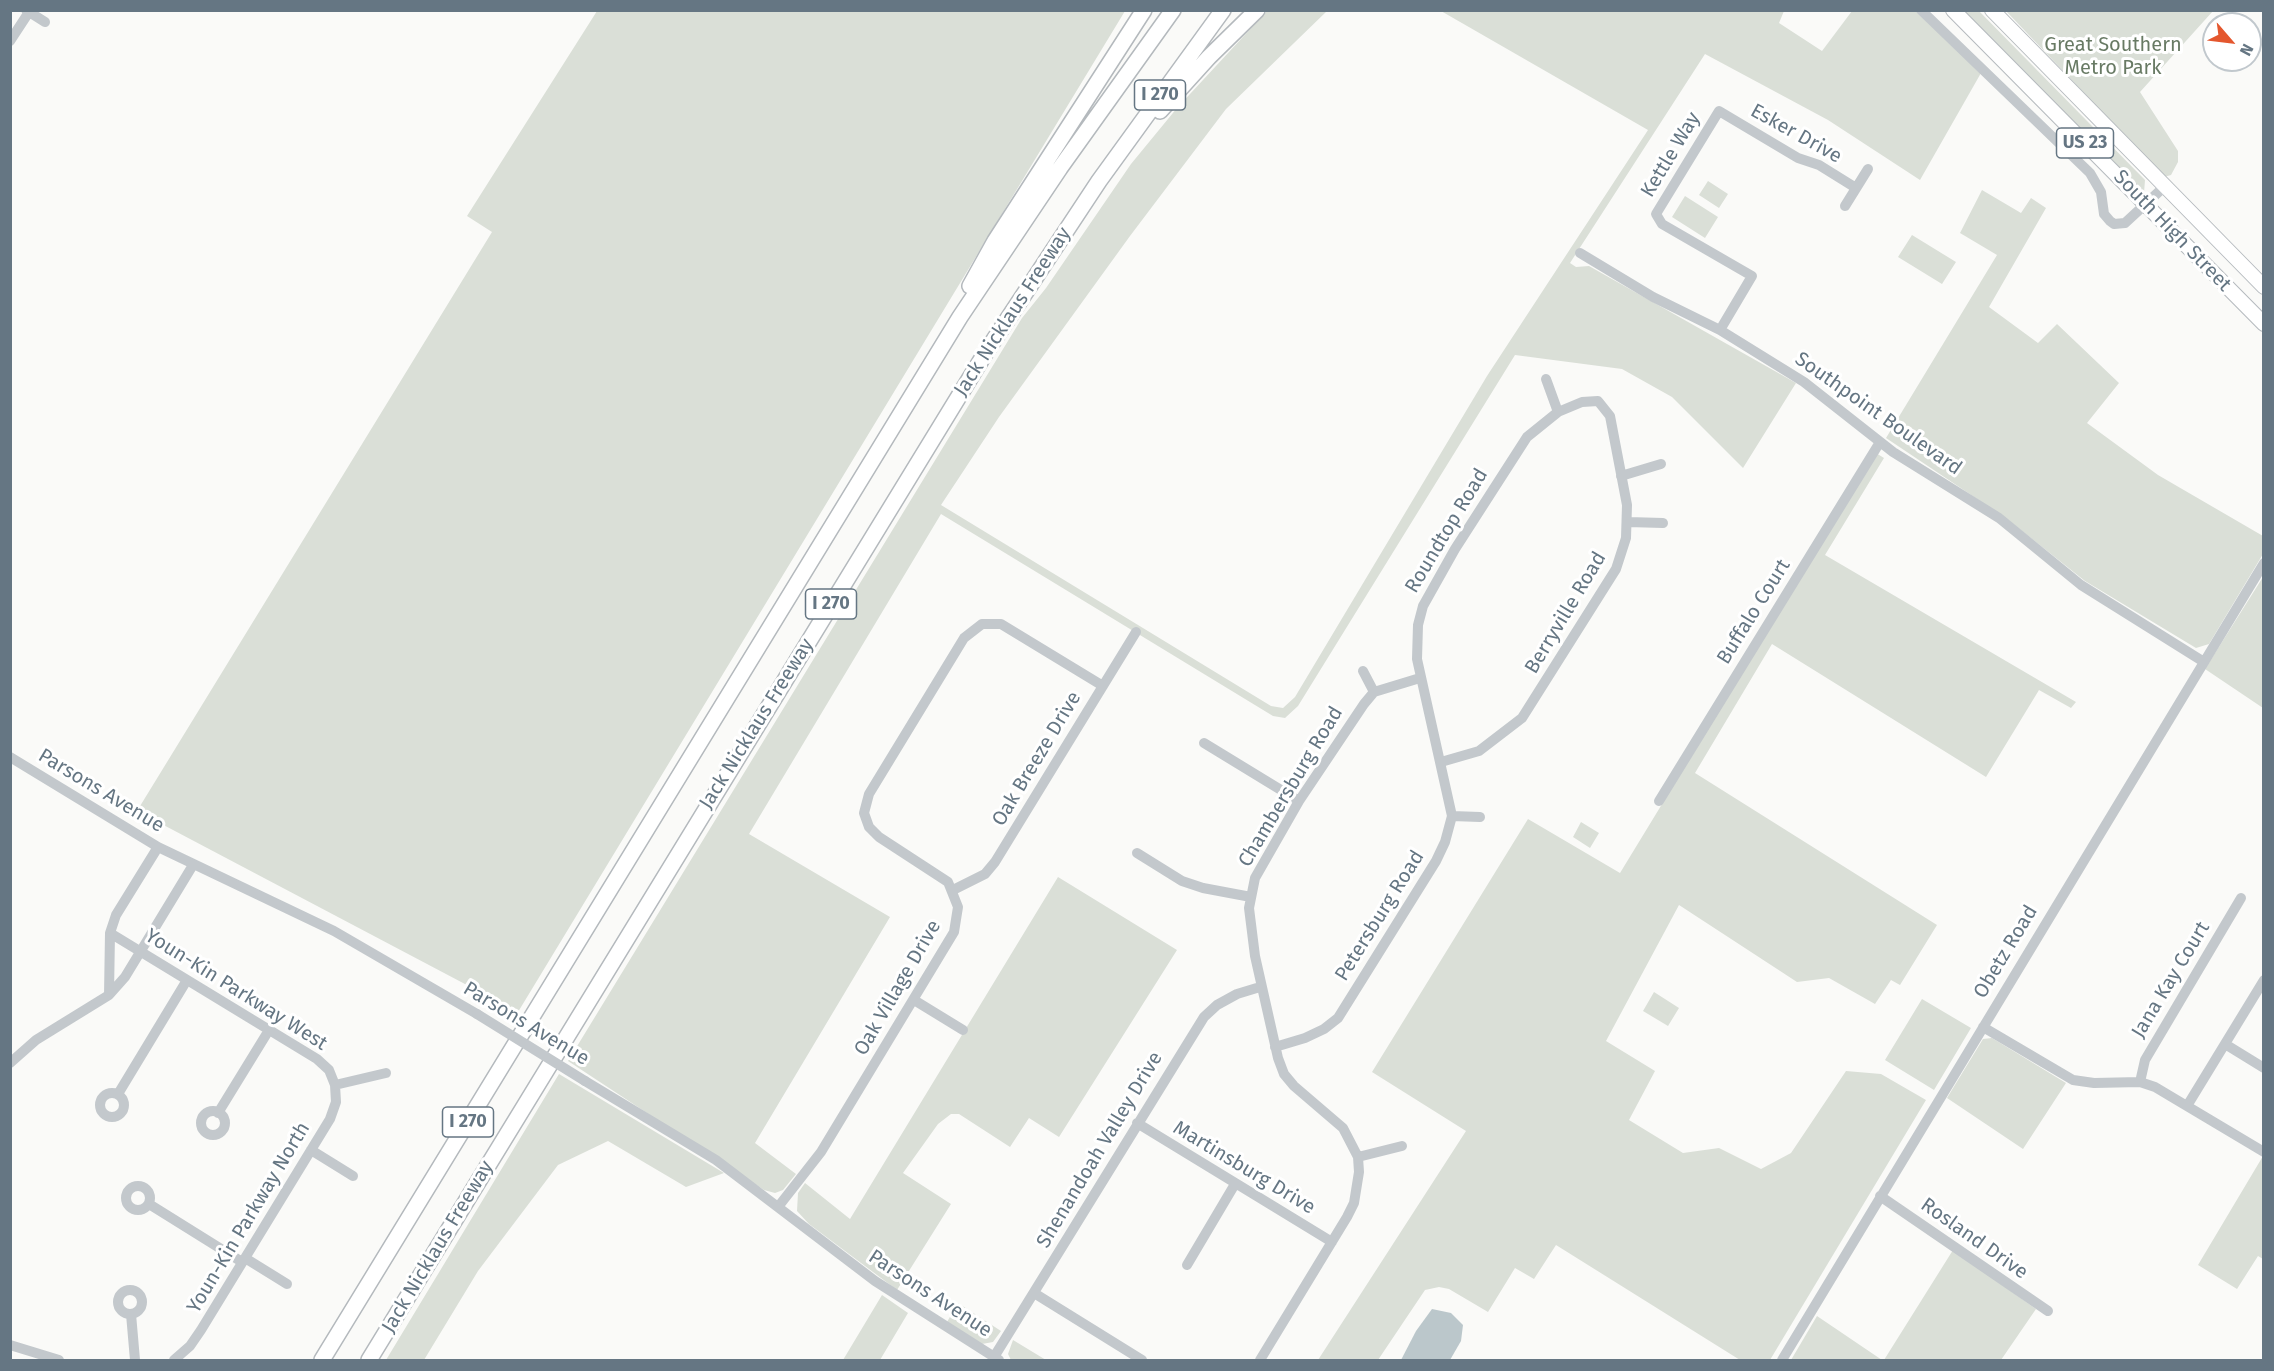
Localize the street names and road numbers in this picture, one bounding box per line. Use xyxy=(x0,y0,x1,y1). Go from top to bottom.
road number: I 270 xyxy=(1134,80,1186,110)
street label: Esker Drive xyxy=(1746,99,1846,169)
street label: Kettle Way xyxy=(1636,108,1706,202)
road number: US 23 xyxy=(2056,128,2114,158)
street label: South High Street xyxy=(2108,165,2236,297)
street label: Jack Nicklaus Freeway xyxy=(949,223,1077,401)
street label: Southpoint Boulevard xyxy=(1790,347,1966,481)
street label: Roundtop Road xyxy=(1400,465,1494,597)
street label: Berryville Road xyxy=(1520,548,1612,678)
street label: Buffalo Court xyxy=(1712,555,1796,669)
road number: I 270 xyxy=(806,589,856,619)
street label: Jack Nicklaus Freeway xyxy=(695,634,819,814)
street label: Oak Breeze Drive xyxy=(987,687,1087,831)
street label: Chambersburg Road xyxy=(1234,702,1348,872)
street label: Parsons Avenue xyxy=(34,744,168,838)
street label: Petersburg Road xyxy=(1330,846,1430,986)
street label: Obetz Road xyxy=(1969,901,2043,1003)
street label: Oak Village Drive xyxy=(850,916,946,1060)
street label: Jana Kay Court xyxy=(2127,918,2215,1042)
street label: Youn-Kin Parkway West xyxy=(140,924,332,1056)
street label: Parsons Avenue xyxy=(459,977,593,1071)
street label: Shenandoah Valley Drive xyxy=(1032,1048,1168,1252)
road number: I 270 xyxy=(442,1107,494,1137)
street label: Martinsburg Drive xyxy=(1169,1116,1319,1220)
street label: Youn-Kin Parkway North xyxy=(182,1118,316,1318)
street label: Jack Nicklaus Freeway xyxy=(377,1157,499,1337)
street label: Rosland Drive xyxy=(1916,1193,2032,1285)
street label: Parsons Avenue xyxy=(864,1245,996,1343)

